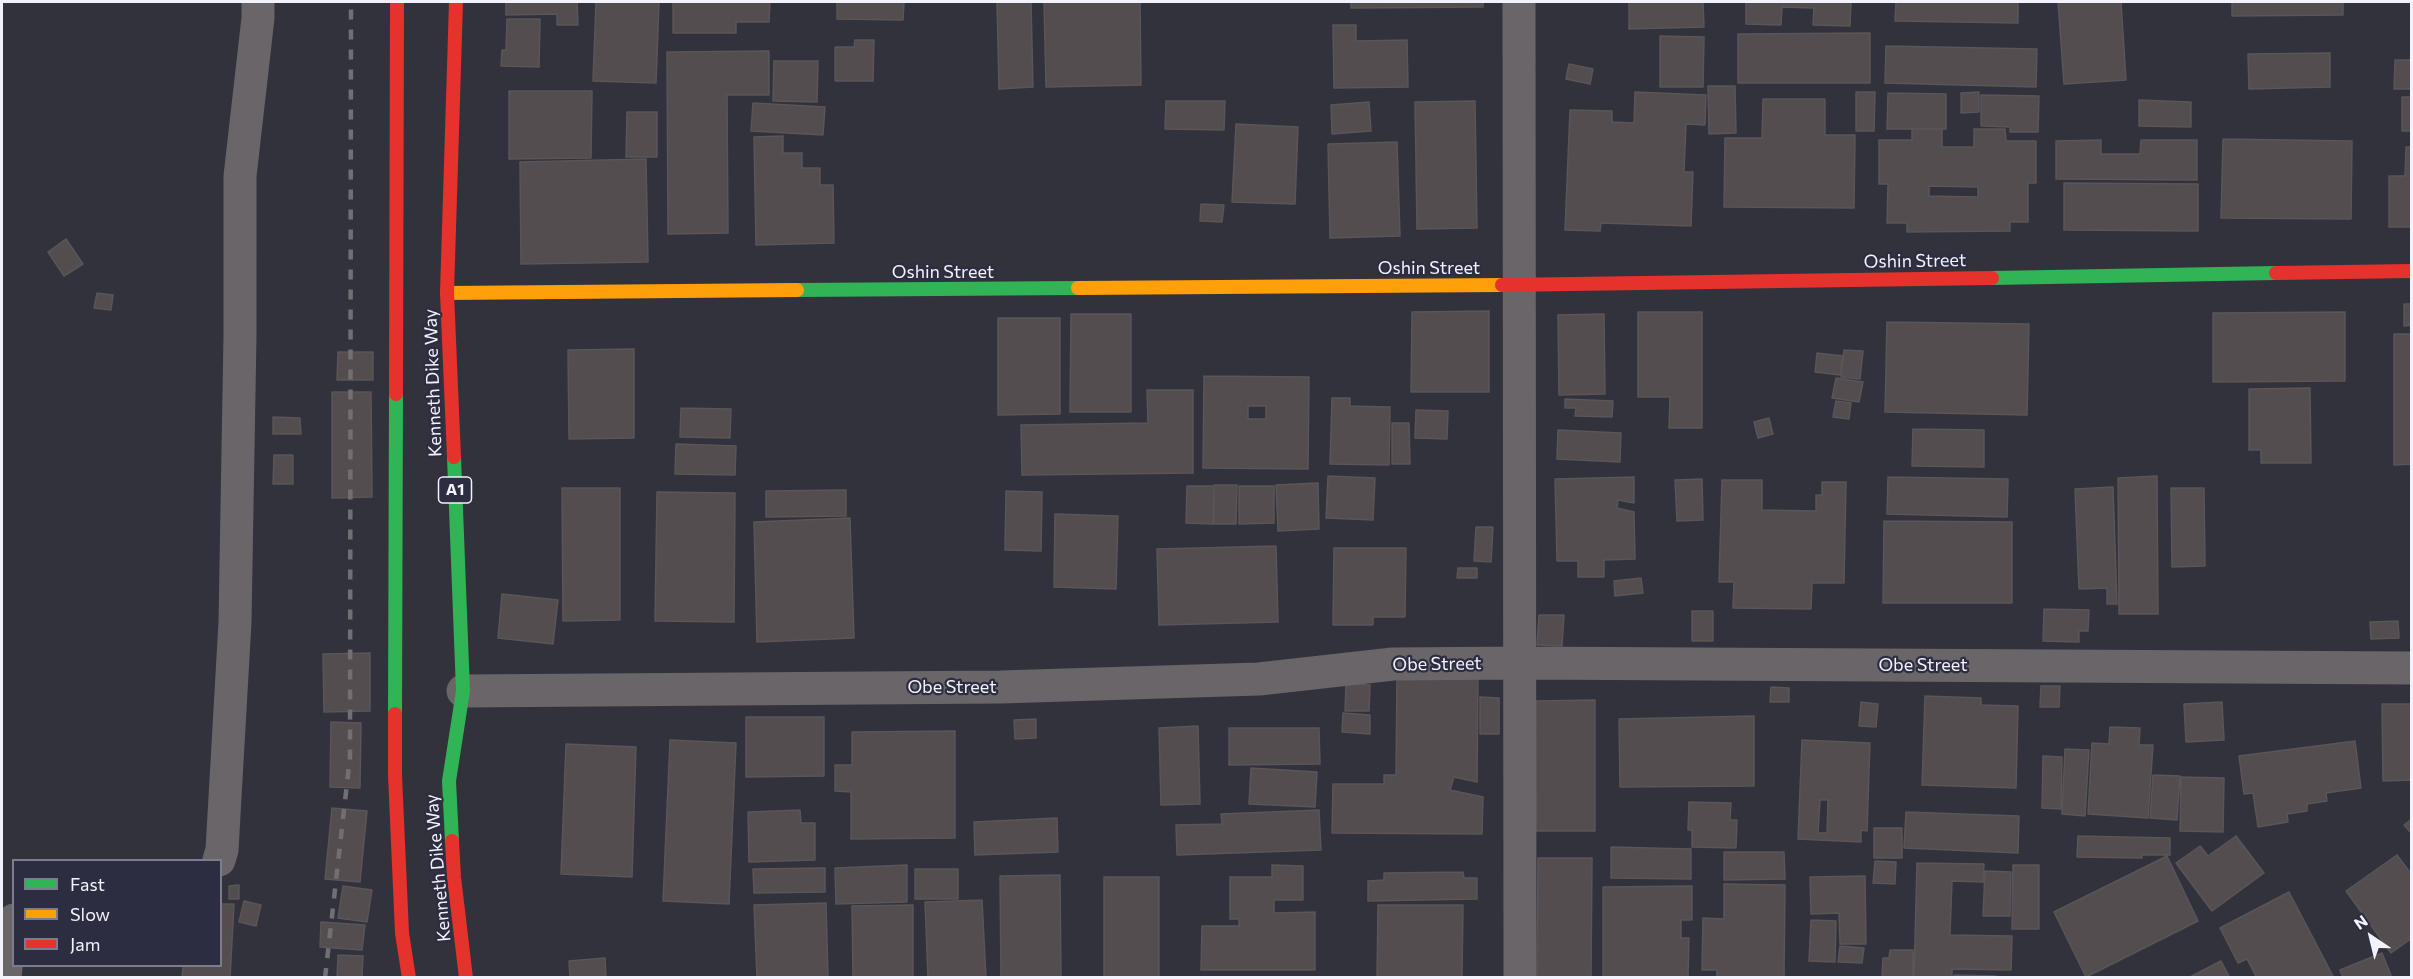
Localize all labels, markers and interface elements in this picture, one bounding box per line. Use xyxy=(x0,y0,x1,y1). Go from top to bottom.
street label: Oshin Street xyxy=(1864,249,1966,273)
street label: Oshin Street xyxy=(1378,257,1480,279)
street label: Oshin Street xyxy=(892,261,994,283)
street label: Kenneth Dike Way xyxy=(420,309,446,457)
road number: A1 xyxy=(438,477,472,503)
street label: Obe Street xyxy=(1392,652,1482,676)
street label: Obe Street xyxy=(1878,654,1968,676)
street label: Obe Street xyxy=(907,676,997,698)
street label: Kenneth Dike Way xyxy=(421,793,455,943)
legend xyxy=(12,859,222,967)
text: Fast xyxy=(70,873,105,895)
text: Slow xyxy=(70,903,110,925)
north arrow xyxy=(2341,907,2401,967)
text: N xyxy=(2350,911,2371,933)
text: Jam xyxy=(70,933,100,955)

